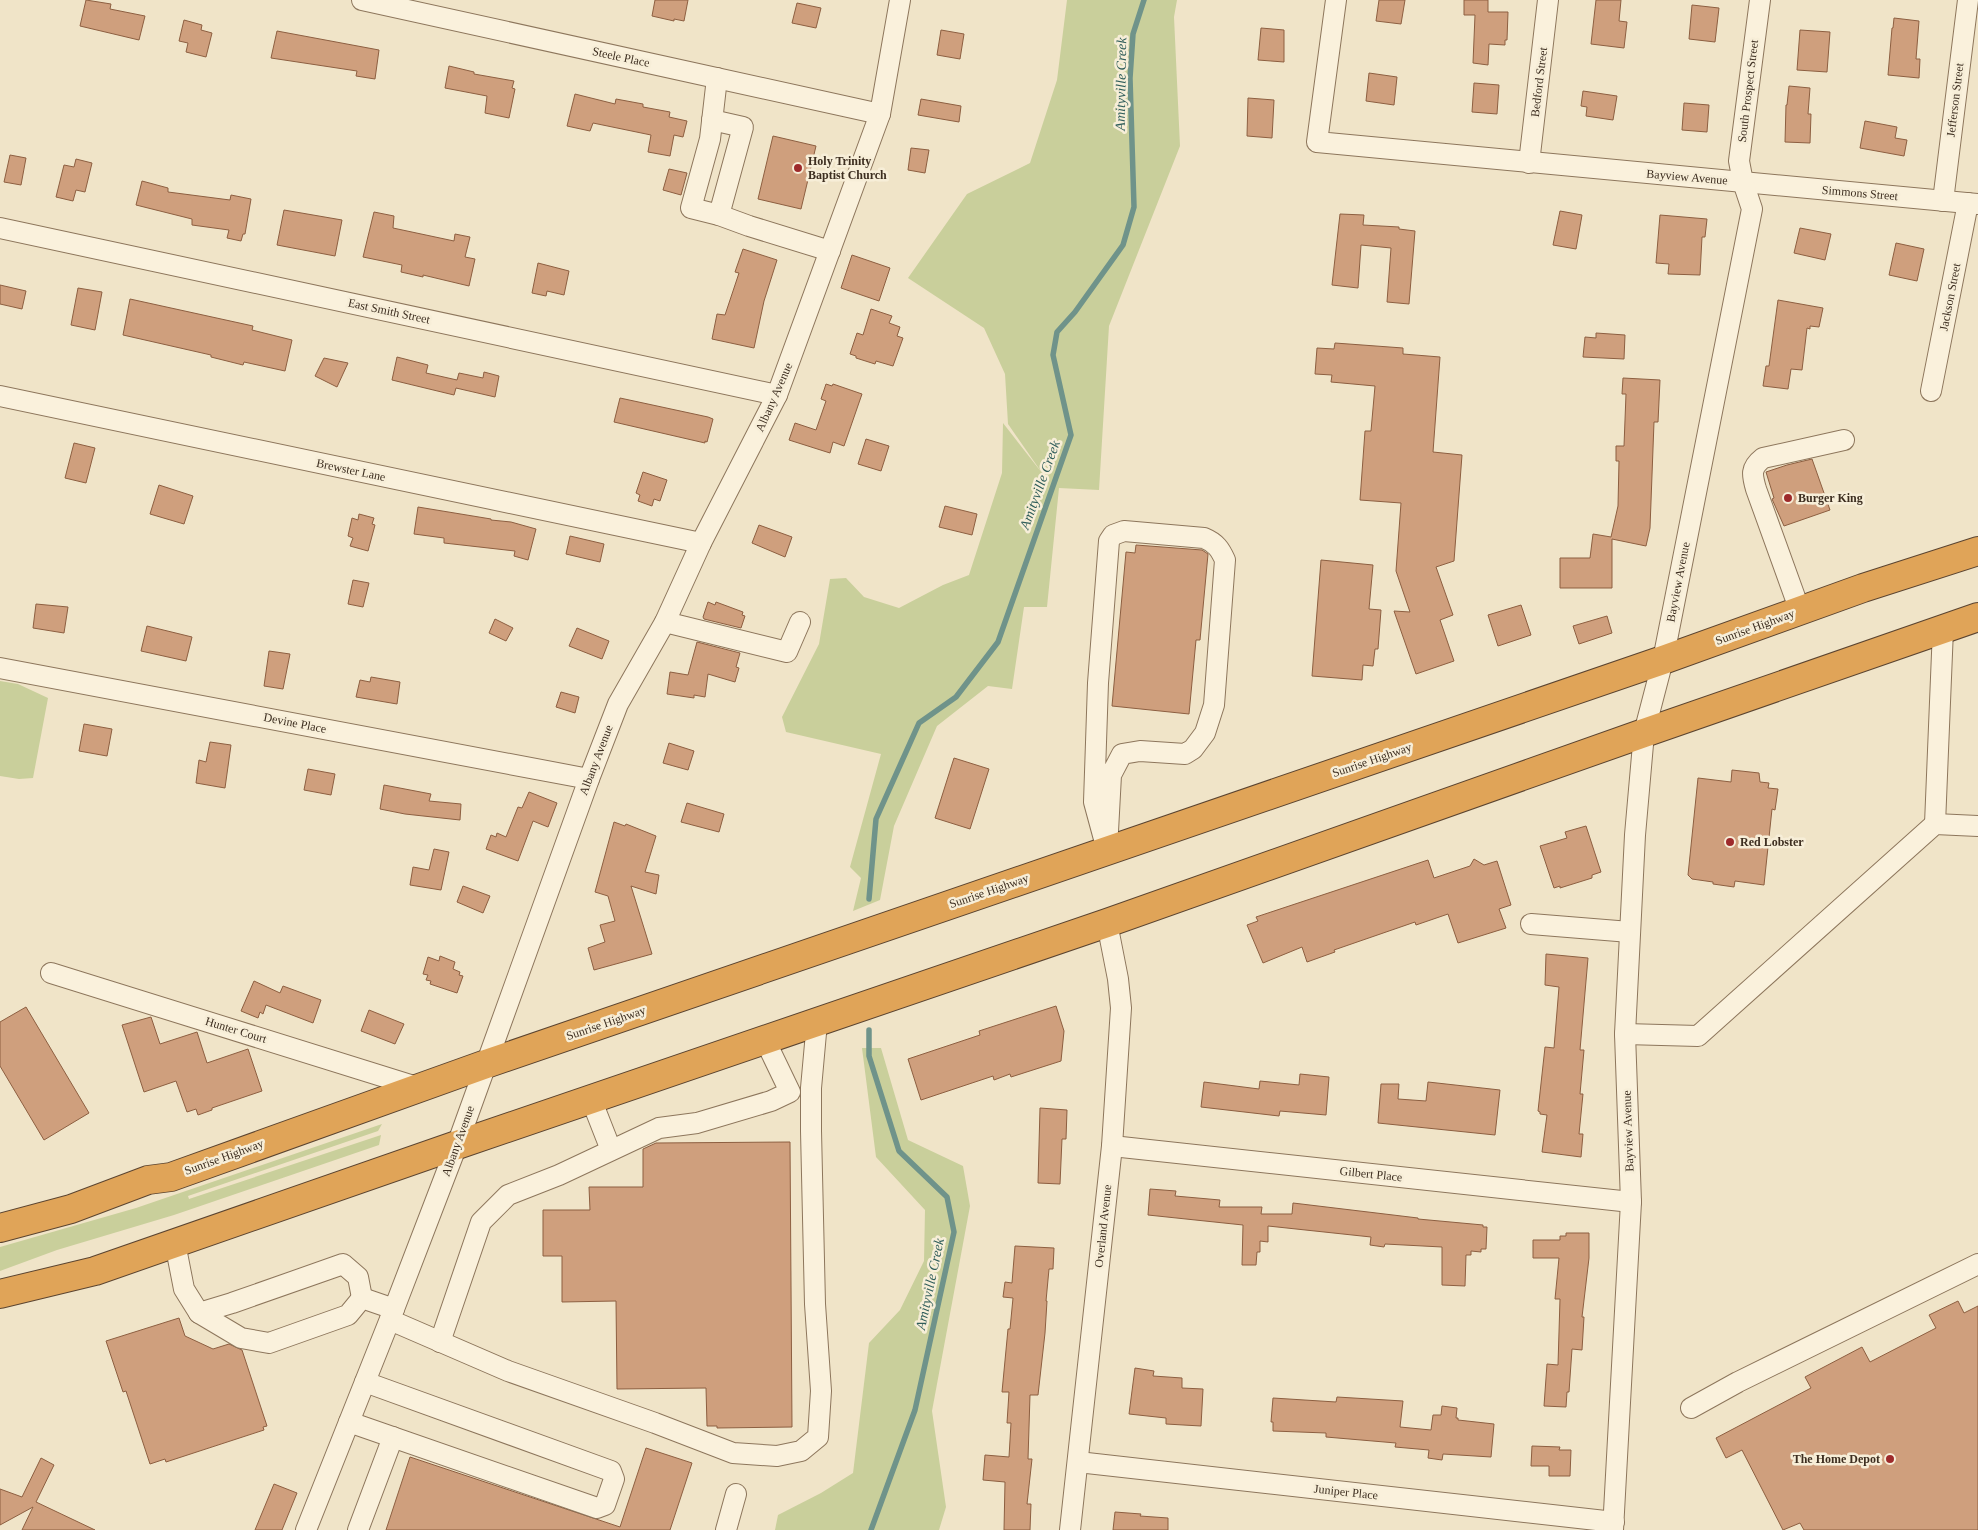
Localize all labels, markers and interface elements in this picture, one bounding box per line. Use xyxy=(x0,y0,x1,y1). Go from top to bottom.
water label: Amityville Creek xyxy=(1113,37,1129,132)
street label: South Prospect Street xyxy=(1735,38,1761,143)
street label: Steele Place xyxy=(591,44,651,70)
street label: Bedford Street xyxy=(1528,46,1550,118)
street label: Jefferson Street xyxy=(1943,61,1967,138)
place label: Holy Trinity Baptist Church xyxy=(808,154,887,182)
marker: Holy Trinity Baptist Church xyxy=(792,162,804,174)
street label: Bayview Avenue xyxy=(1646,166,1728,188)
street label: Simmons Street xyxy=(1821,183,1899,203)
street label: Jackson Street xyxy=(1937,261,1964,332)
street label: East Smith Street xyxy=(347,295,432,327)
street label: Albany Avenue xyxy=(753,360,795,434)
water label: Amityville Creek xyxy=(1017,438,1063,532)
street label: Brewster Lane xyxy=(315,456,387,484)
place label: Burger King xyxy=(1798,491,1863,505)
marker: Burger King xyxy=(1782,492,1794,504)
street label: Bayview Avenue xyxy=(1663,541,1693,623)
street label: Sunrise Highway xyxy=(1714,606,1796,648)
street label: Devine Place xyxy=(262,710,328,736)
street label: Albany Avenue xyxy=(576,723,616,797)
street label: Sunrise Highway xyxy=(1330,740,1414,780)
place label: Red Lobster xyxy=(1740,835,1804,849)
marker: Red Lobster xyxy=(1724,836,1736,848)
street label: Sunrise Highway xyxy=(947,871,1031,911)
street label: Sunrise Highway xyxy=(564,1003,648,1043)
street label: Hunter Court xyxy=(204,1014,269,1046)
street label: Bayview Avenue xyxy=(1620,1090,1636,1172)
street label: Albany Avenue xyxy=(439,1104,477,1178)
street label: Sunrise Highway xyxy=(183,1136,265,1178)
street label: Gilbert Place xyxy=(1339,1164,1403,1184)
street label: Overland Avenue xyxy=(1092,1184,1114,1268)
water label: Amityville Creek xyxy=(913,1236,947,1332)
place label: The Home Depot xyxy=(1793,1452,1880,1466)
marker: The Home Depot xyxy=(1884,1453,1896,1465)
street label: Juniper Place xyxy=(1313,1482,1379,1502)

